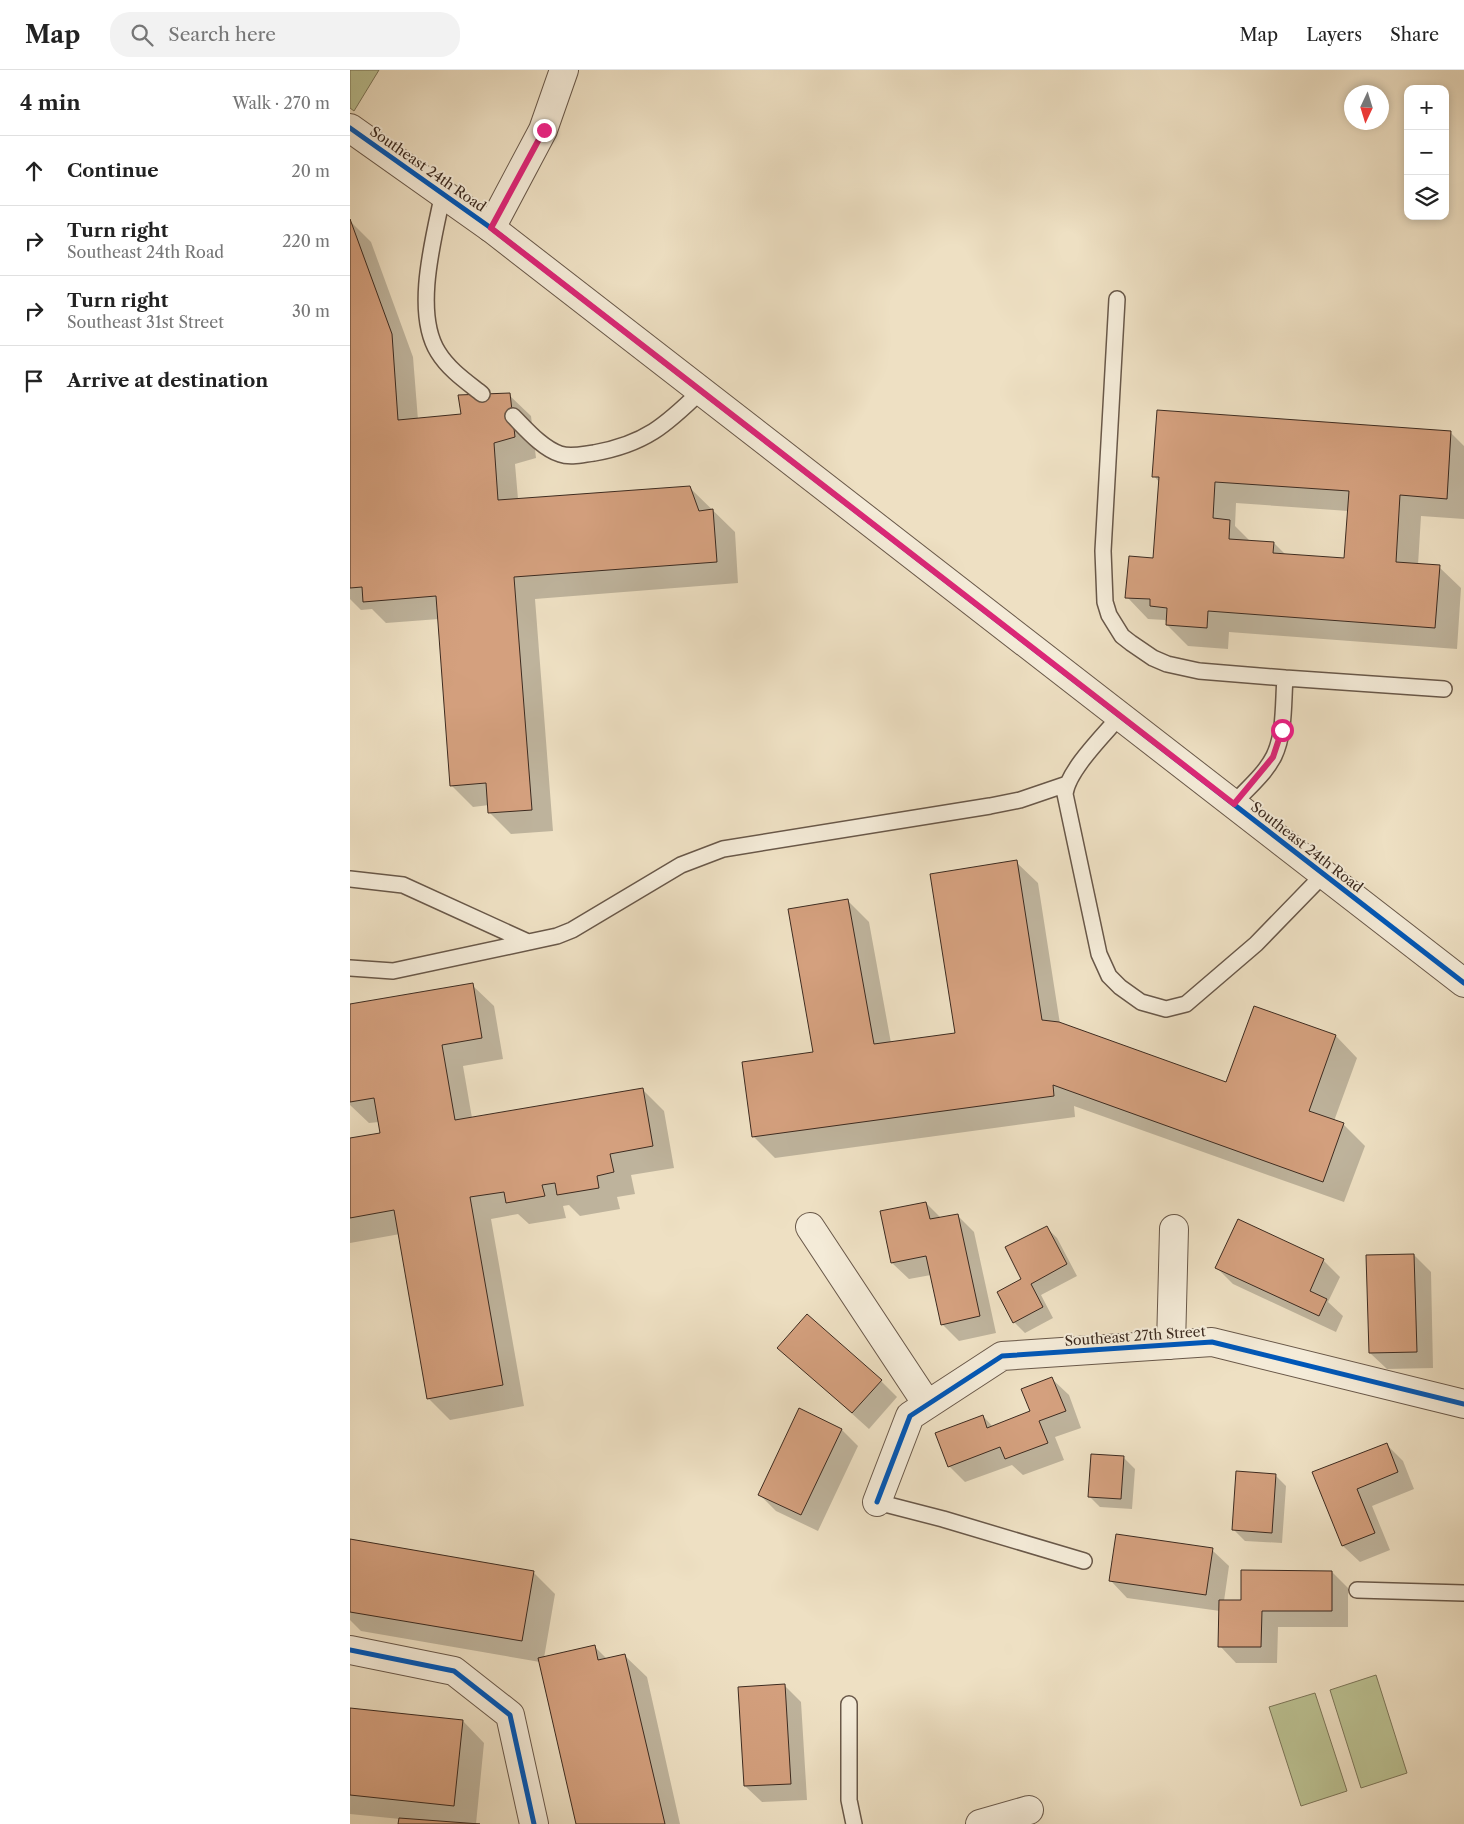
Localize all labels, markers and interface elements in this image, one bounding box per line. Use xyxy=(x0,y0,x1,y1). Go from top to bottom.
search box xyxy=(110,12,460,57)
text: Map xyxy=(25,20,80,49)
icon: search xyxy=(128,21,156,49)
text: Search here xyxy=(168,23,276,46)
text: Map xyxy=(1240,24,1278,46)
text: Layers xyxy=(1306,24,1362,46)
text: Share xyxy=(1390,24,1439,46)
north arrow xyxy=(1344,85,1389,130)
map controls xyxy=(1404,85,1449,220)
button: + xyxy=(1404,85,1449,130)
text: 4 min xyxy=(20,90,81,115)
text: Walk · 270 m xyxy=(232,93,330,113)
route end xyxy=(533,119,556,142)
street label: Southeast 24th Road xyxy=(367,122,490,216)
button: − xyxy=(1404,130,1449,175)
icon: ahead xyxy=(20,157,48,185)
text: Continue xyxy=(67,159,159,182)
text: 20 m xyxy=(291,161,330,181)
button: layers xyxy=(1404,175,1449,220)
text: Turn right xyxy=(67,219,168,242)
icon: right xyxy=(20,227,48,255)
text: 220 m xyxy=(282,231,330,251)
text: Southeast 24th Road xyxy=(67,242,224,262)
text: Turn right xyxy=(67,289,168,312)
icon: right xyxy=(20,297,48,325)
text: 30 m xyxy=(292,301,330,321)
text: Southeast 31st Street xyxy=(67,312,224,332)
icon: arrive xyxy=(20,367,48,395)
text: Arrive at destination xyxy=(67,369,268,392)
route start xyxy=(1271,719,1294,742)
street label: Southeast 24th Road xyxy=(1247,798,1367,897)
street label: Southeast 27th Street xyxy=(1064,1322,1206,1350)

